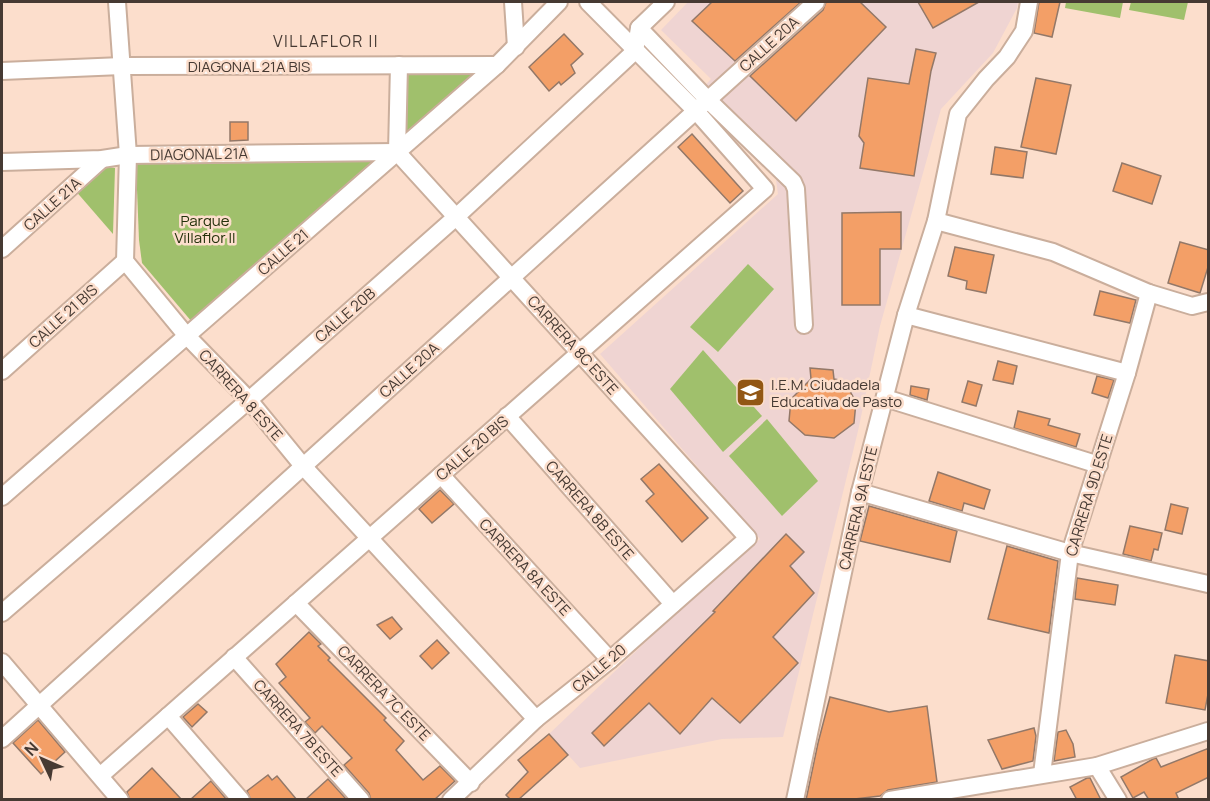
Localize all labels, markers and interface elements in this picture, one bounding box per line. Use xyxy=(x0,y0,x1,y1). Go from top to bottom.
street label: CALLE 20A xyxy=(734,11,804,77)
district label: VILLAFLOR II xyxy=(273,30,379,52)
street label: DIAGONAL 21A BIS xyxy=(188,56,310,77)
street label: DIAGONAL 21A xyxy=(150,143,249,165)
street label: CALLE 21A xyxy=(19,172,86,235)
park label: Parque Villaflor II xyxy=(174,210,236,248)
street label: CALLE 21 xyxy=(253,224,313,280)
street label: CALLE 21 BIS xyxy=(24,279,102,353)
street label: CALLE 20B xyxy=(310,283,380,347)
street label: CARRERA 8C ESTE xyxy=(523,291,623,399)
street label: CALLE 20A xyxy=(374,337,444,403)
street label: CARRERA 8 ESTE xyxy=(194,345,288,445)
place label: I.E.M. Ciudadela Educativa de Pasto xyxy=(771,374,902,412)
school or university icon: I.E.M. Ciudadela Educativa de Pasto xyxy=(734,377,766,409)
street label: CALLE 20 BIS xyxy=(431,411,513,485)
street label: CARRERA 9D ESTE xyxy=(1060,431,1118,559)
street label: CARRERA 9A ESTE xyxy=(834,444,882,572)
street label: CARRERA 8B ESTE xyxy=(541,456,639,564)
street label: CARRERA 8A ESTE xyxy=(475,514,575,620)
street label: CALLE 20 xyxy=(568,639,630,697)
street label: CARRERA 7C ESTE xyxy=(333,641,435,745)
street label: CARRERA 7B ESTE xyxy=(249,675,347,781)
north arrow xyxy=(12,729,72,789)
text: N xyxy=(19,737,43,760)

